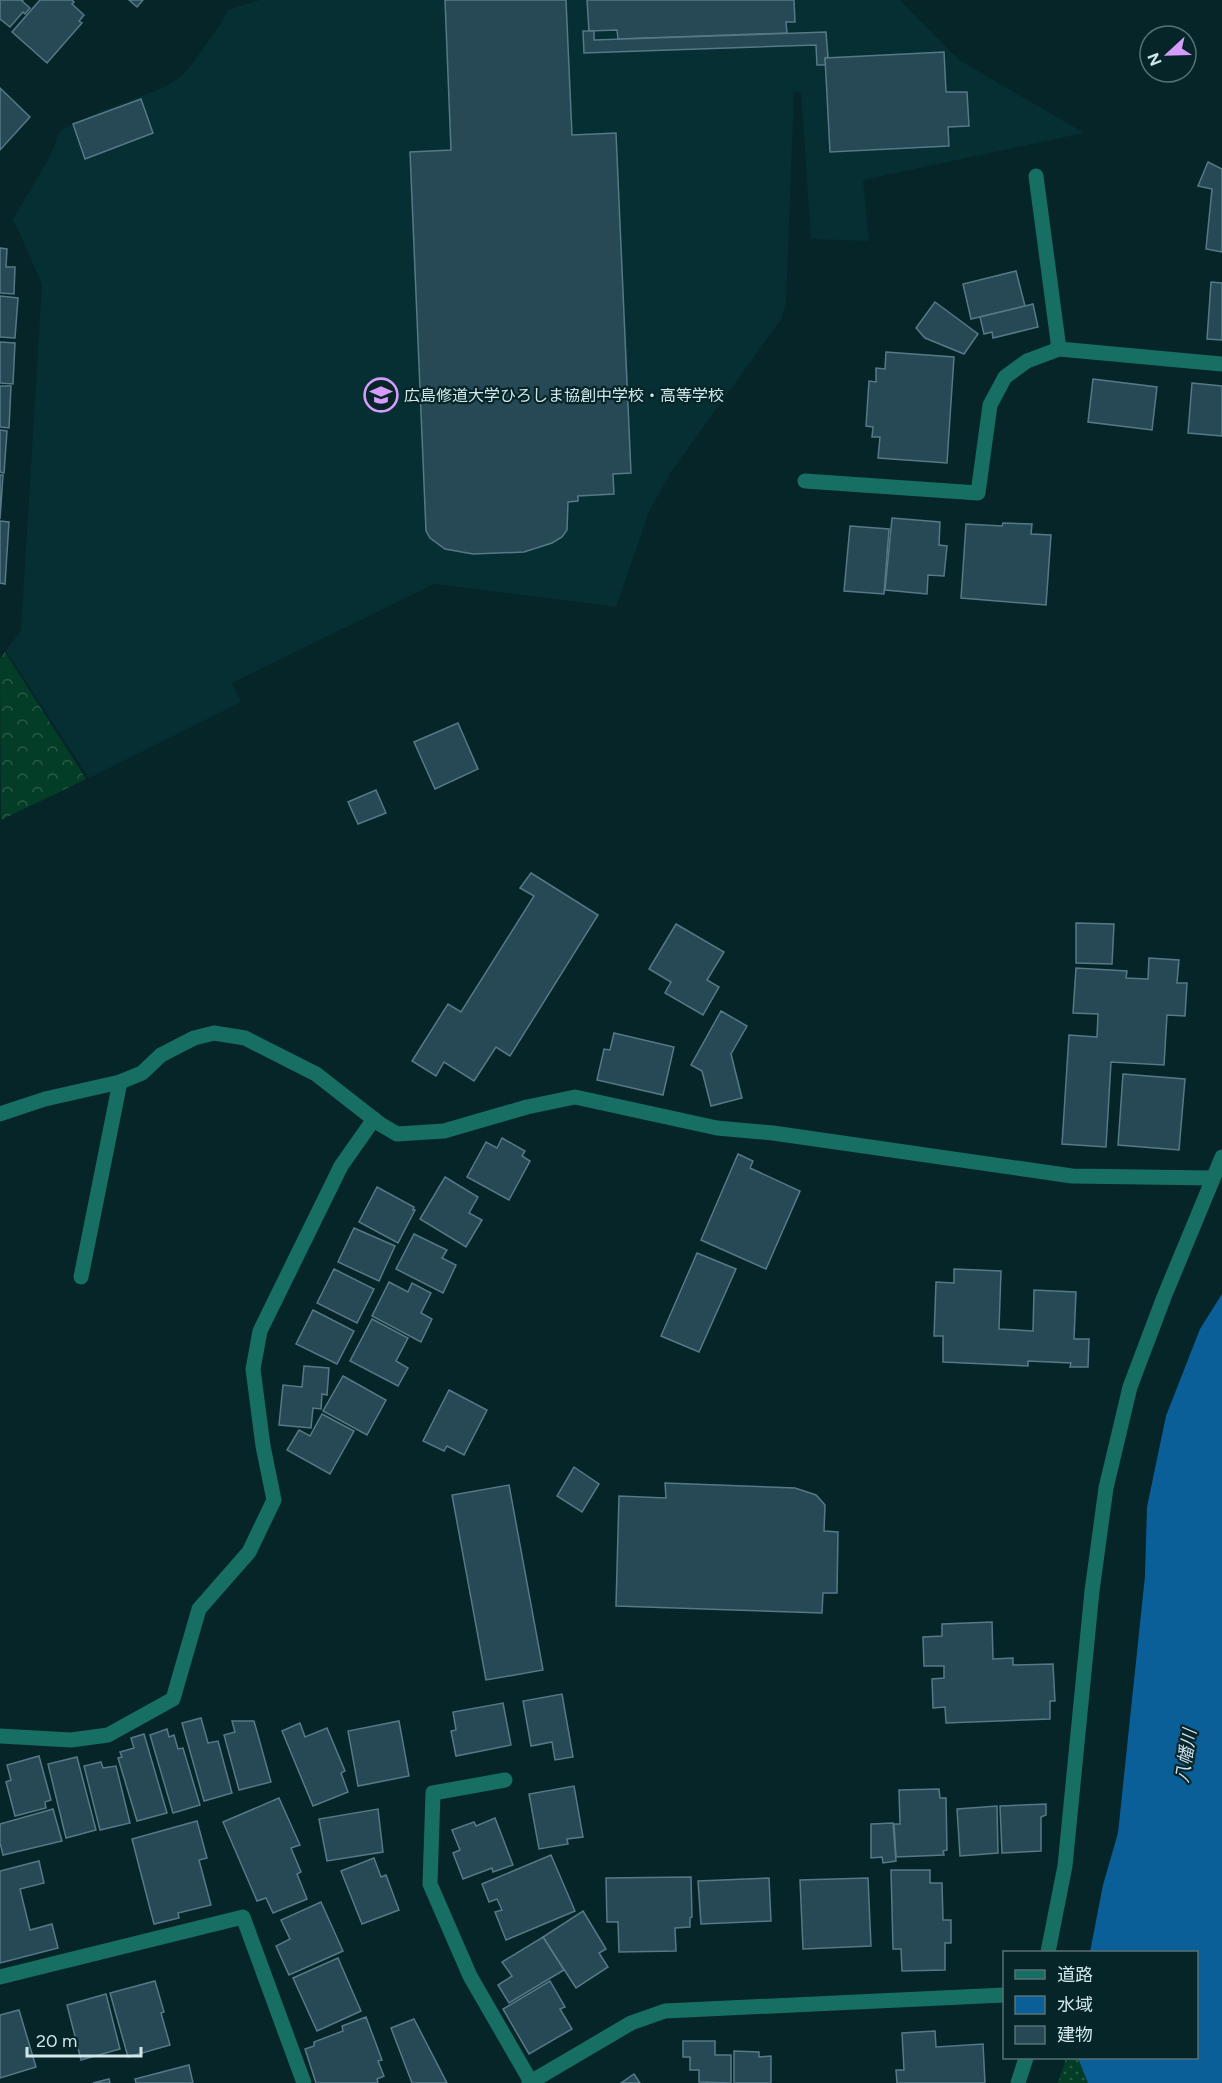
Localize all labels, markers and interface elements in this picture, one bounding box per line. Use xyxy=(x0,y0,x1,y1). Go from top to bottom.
north arrow xyxy=(1138,24,1198,84)
text: N xyxy=(1143,50,1166,69)
school or university icon: 広島修道大学ひろしま協創中学校・高等学校 xyxy=(363,377,399,413)
place label: 広島修道大学ひろしま協創中学校・高等学校 xyxy=(404,386,724,405)
water label: 八幡川 xyxy=(1171,1726,1201,1784)
legend xyxy=(1003,1951,1198,2059)
text: 道路 xyxy=(1057,1964,1093,1986)
text: 水域 xyxy=(1057,1994,1093,2016)
scale bar xyxy=(27,2020,141,2058)
text: 建物 xyxy=(1057,2024,1093,2046)
text: 20 m xyxy=(36,2030,77,2052)

